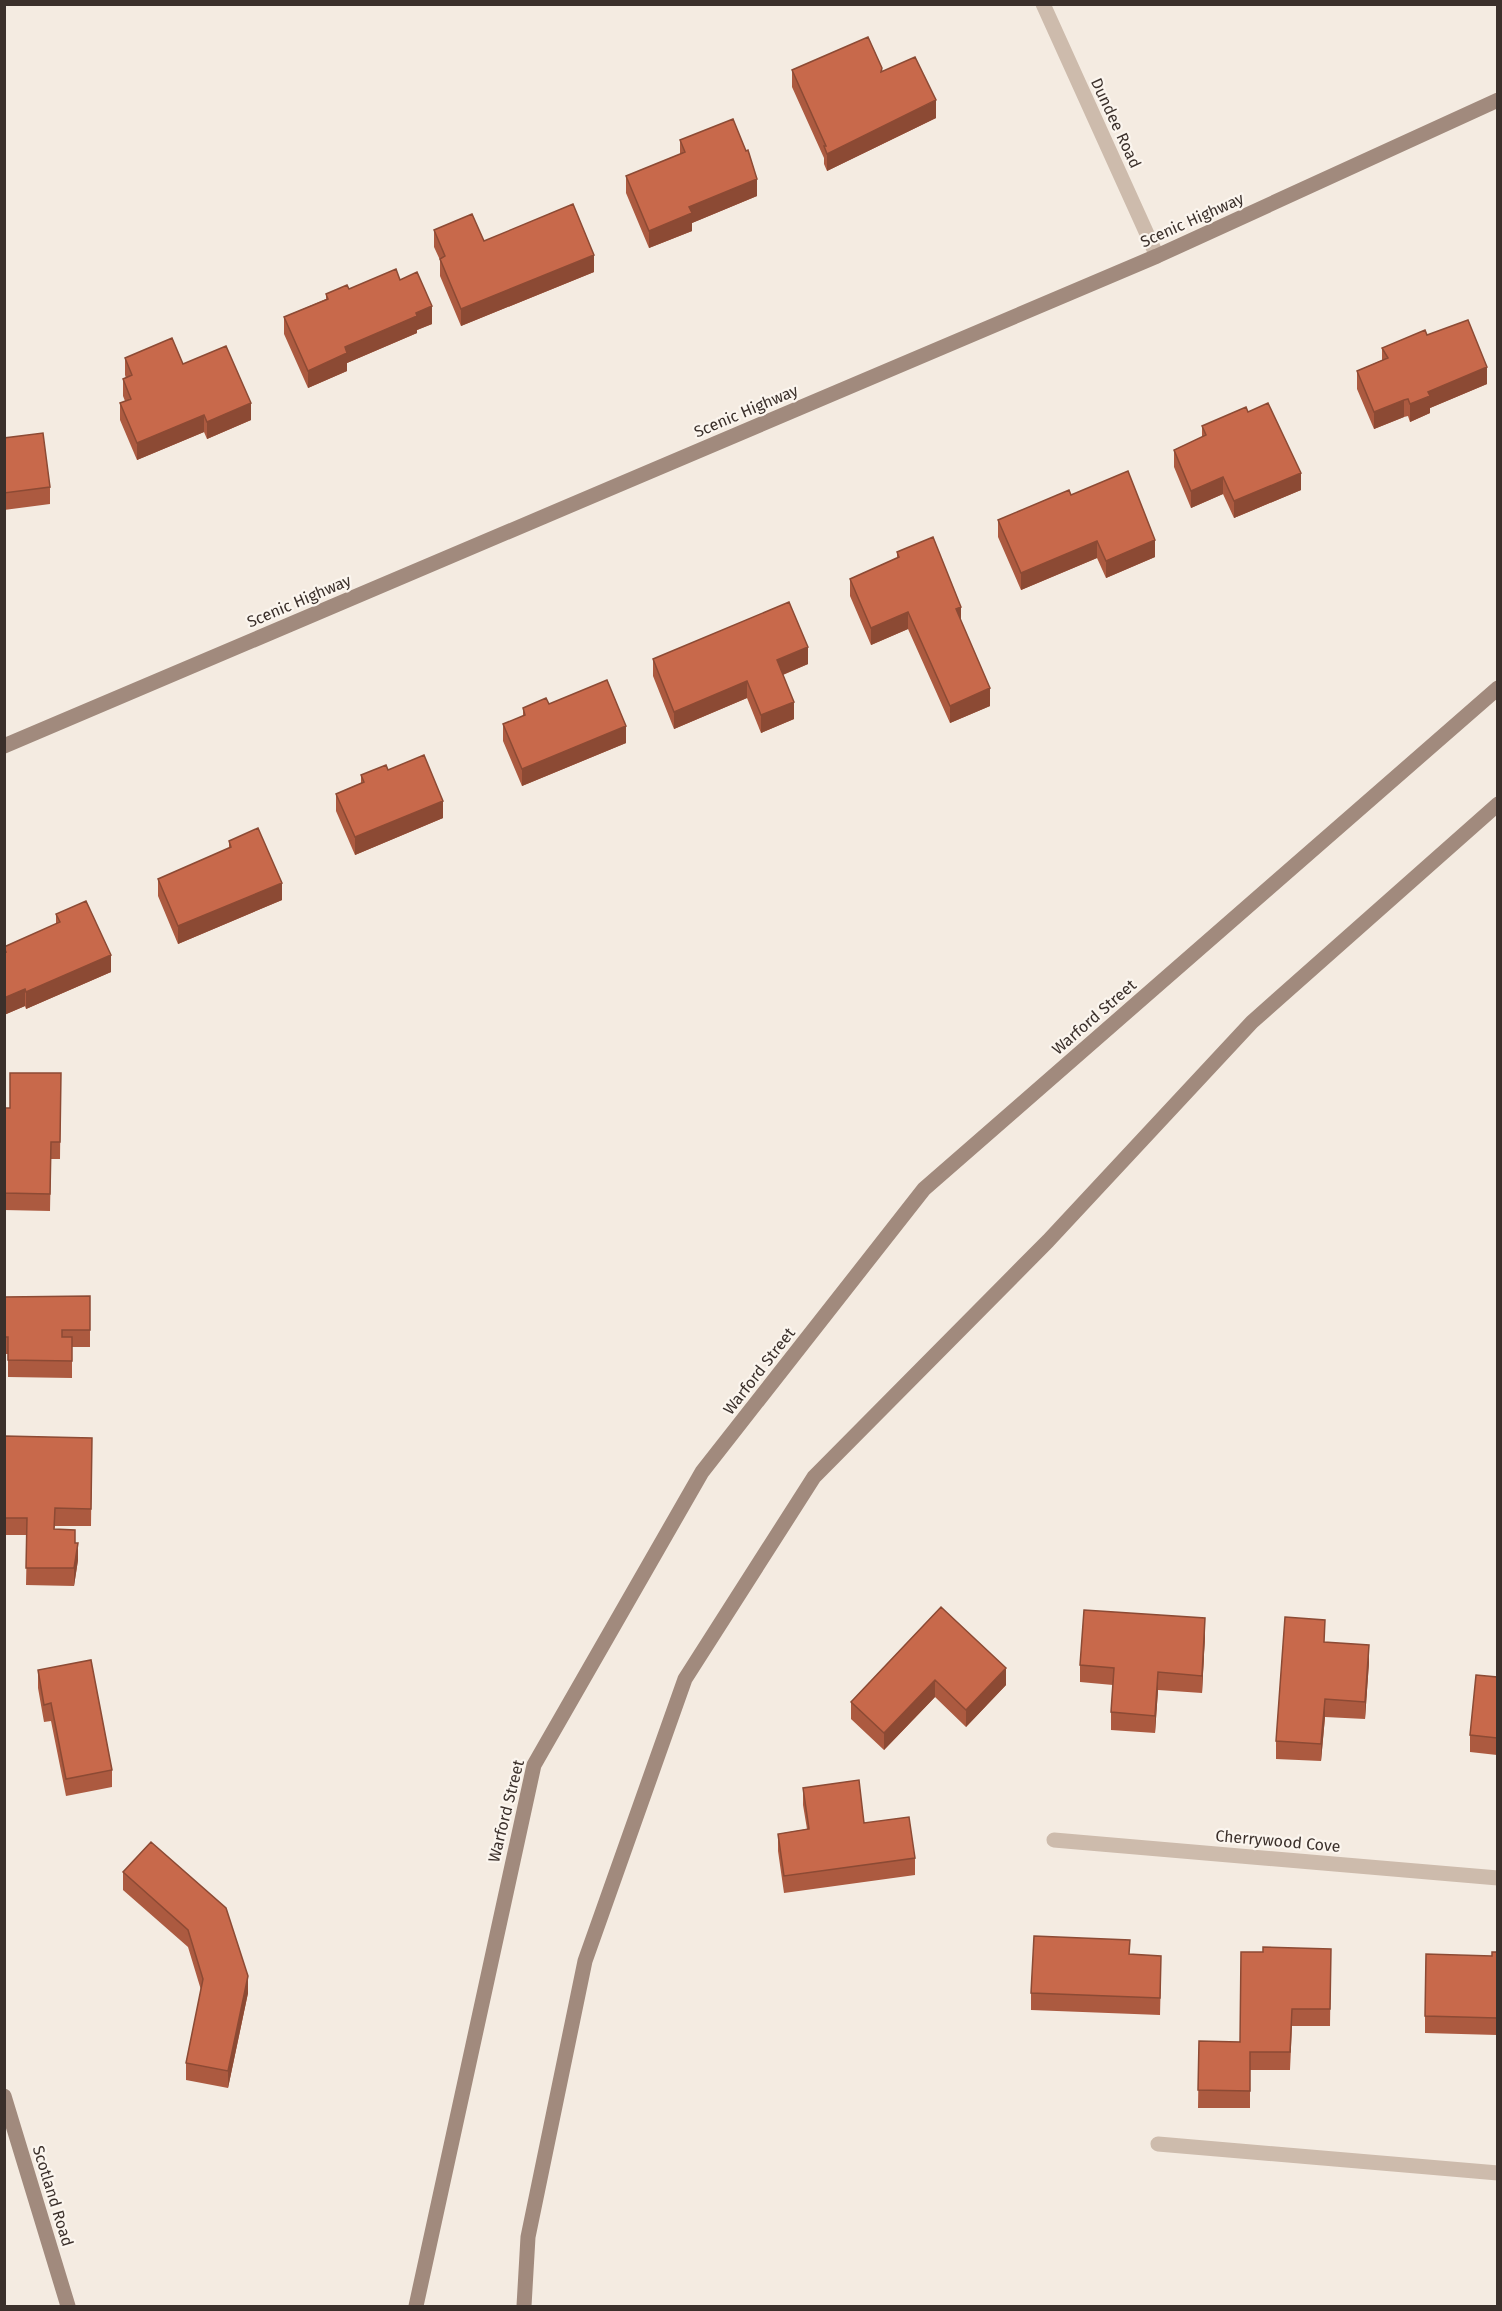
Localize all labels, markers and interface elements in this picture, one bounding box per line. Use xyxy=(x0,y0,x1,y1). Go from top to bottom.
street label: Dundee Road xyxy=(1087,75,1145,171)
street label: Scenic Highway xyxy=(1137,189,1247,251)
street label: Scenic Highway xyxy=(691,380,801,441)
street label: Scenic Highway xyxy=(244,570,354,631)
street label: Warford Street xyxy=(1048,975,1140,1059)
street label: Warford Street xyxy=(719,1324,799,1418)
street label: Warford Street xyxy=(484,1758,528,1864)
street label: Cherrywood Cove xyxy=(1215,1826,1341,1856)
street label: Scotland Road xyxy=(29,2143,77,2249)

